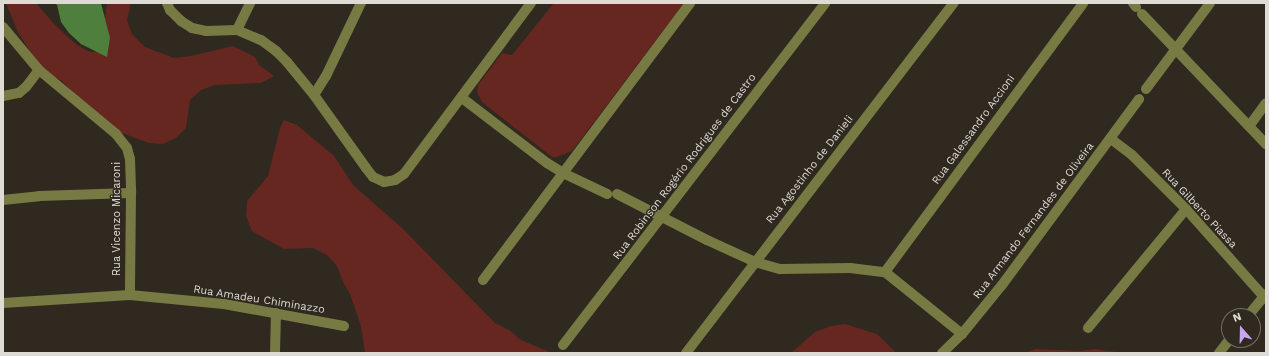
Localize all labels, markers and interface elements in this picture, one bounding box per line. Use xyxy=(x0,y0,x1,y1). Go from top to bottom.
street label: Rua Robinson Rogério Rodrigues de Castro xyxy=(611,71,759,263)
street label: Rua Galessandro Accioni xyxy=(930,72,1018,188)
street label: Rua Agostinho de Danieli xyxy=(763,113,857,227)
street label: Rua Armando Fernandes de Oliveira xyxy=(971,140,1097,302)
street label: Rua Vicenzo Micaroni xyxy=(110,162,124,276)
street label: Rua Gilberto Piassa xyxy=(1159,166,1239,252)
street label: Rua Amadeu Chiminazzo xyxy=(192,283,326,317)
north arrow xyxy=(1221,308,1261,348)
text: N xyxy=(1231,310,1243,325)

